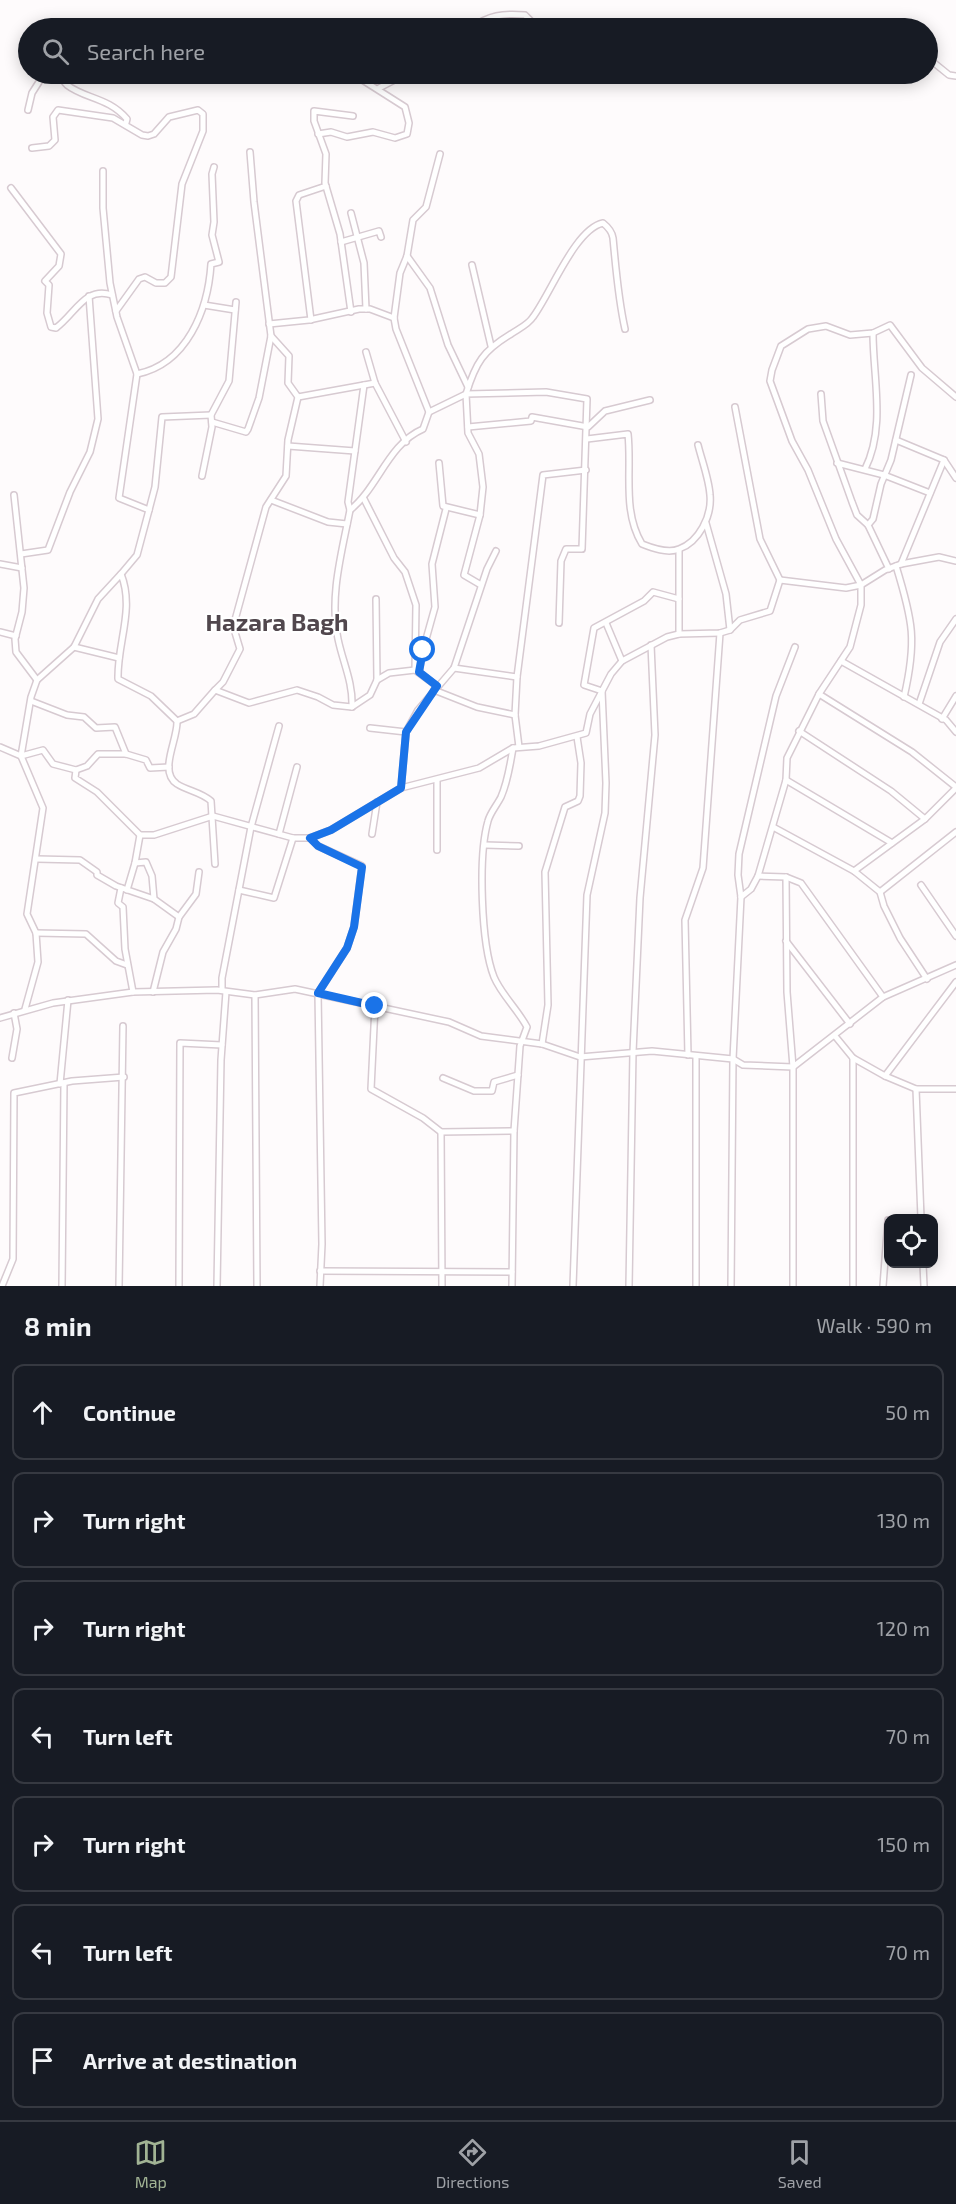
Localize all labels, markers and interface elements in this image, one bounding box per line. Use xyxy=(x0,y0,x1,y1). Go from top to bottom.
search box xyxy=(18,18,938,84)
icon: search xyxy=(39,35,72,68)
text: Search here xyxy=(87,38,205,64)
district label: Hazara Bagh xyxy=(205,607,349,636)
route start xyxy=(409,636,435,662)
route end xyxy=(361,992,387,1018)
map controls xyxy=(884,1214,938,1268)
button: locate xyxy=(884,1214,938,1268)
text: 8 min xyxy=(24,1310,92,1341)
text: Walk · 590 m xyxy=(817,1313,932,1337)
icon: ahead xyxy=(26,1396,59,1429)
text: Continue xyxy=(83,1399,176,1425)
text: 50 m xyxy=(885,1400,930,1424)
icon: right xyxy=(26,1504,59,1537)
text: Turn right xyxy=(83,1507,185,1533)
text: 130 m xyxy=(877,1508,930,1532)
icon: right xyxy=(26,1612,59,1645)
text: Turn right xyxy=(83,1615,185,1641)
text: 120 m xyxy=(877,1616,930,1640)
icon: left xyxy=(26,1720,59,1753)
text: Turn left xyxy=(83,1723,172,1749)
text: 70 m xyxy=(886,1724,930,1748)
icon: right xyxy=(26,1828,59,1861)
text: Turn right xyxy=(83,1831,185,1857)
text: 150 m xyxy=(877,1832,930,1856)
icon: left xyxy=(26,1936,59,1969)
text: Turn left xyxy=(83,1939,172,1965)
text: 70 m xyxy=(886,1940,930,1964)
icon: arrive xyxy=(26,2044,59,2077)
text: Arrive at destination xyxy=(83,2047,297,2073)
tab: Map xyxy=(134,2136,167,2191)
tab: Directions xyxy=(436,2136,509,2191)
tab: Saved xyxy=(778,2136,822,2191)

